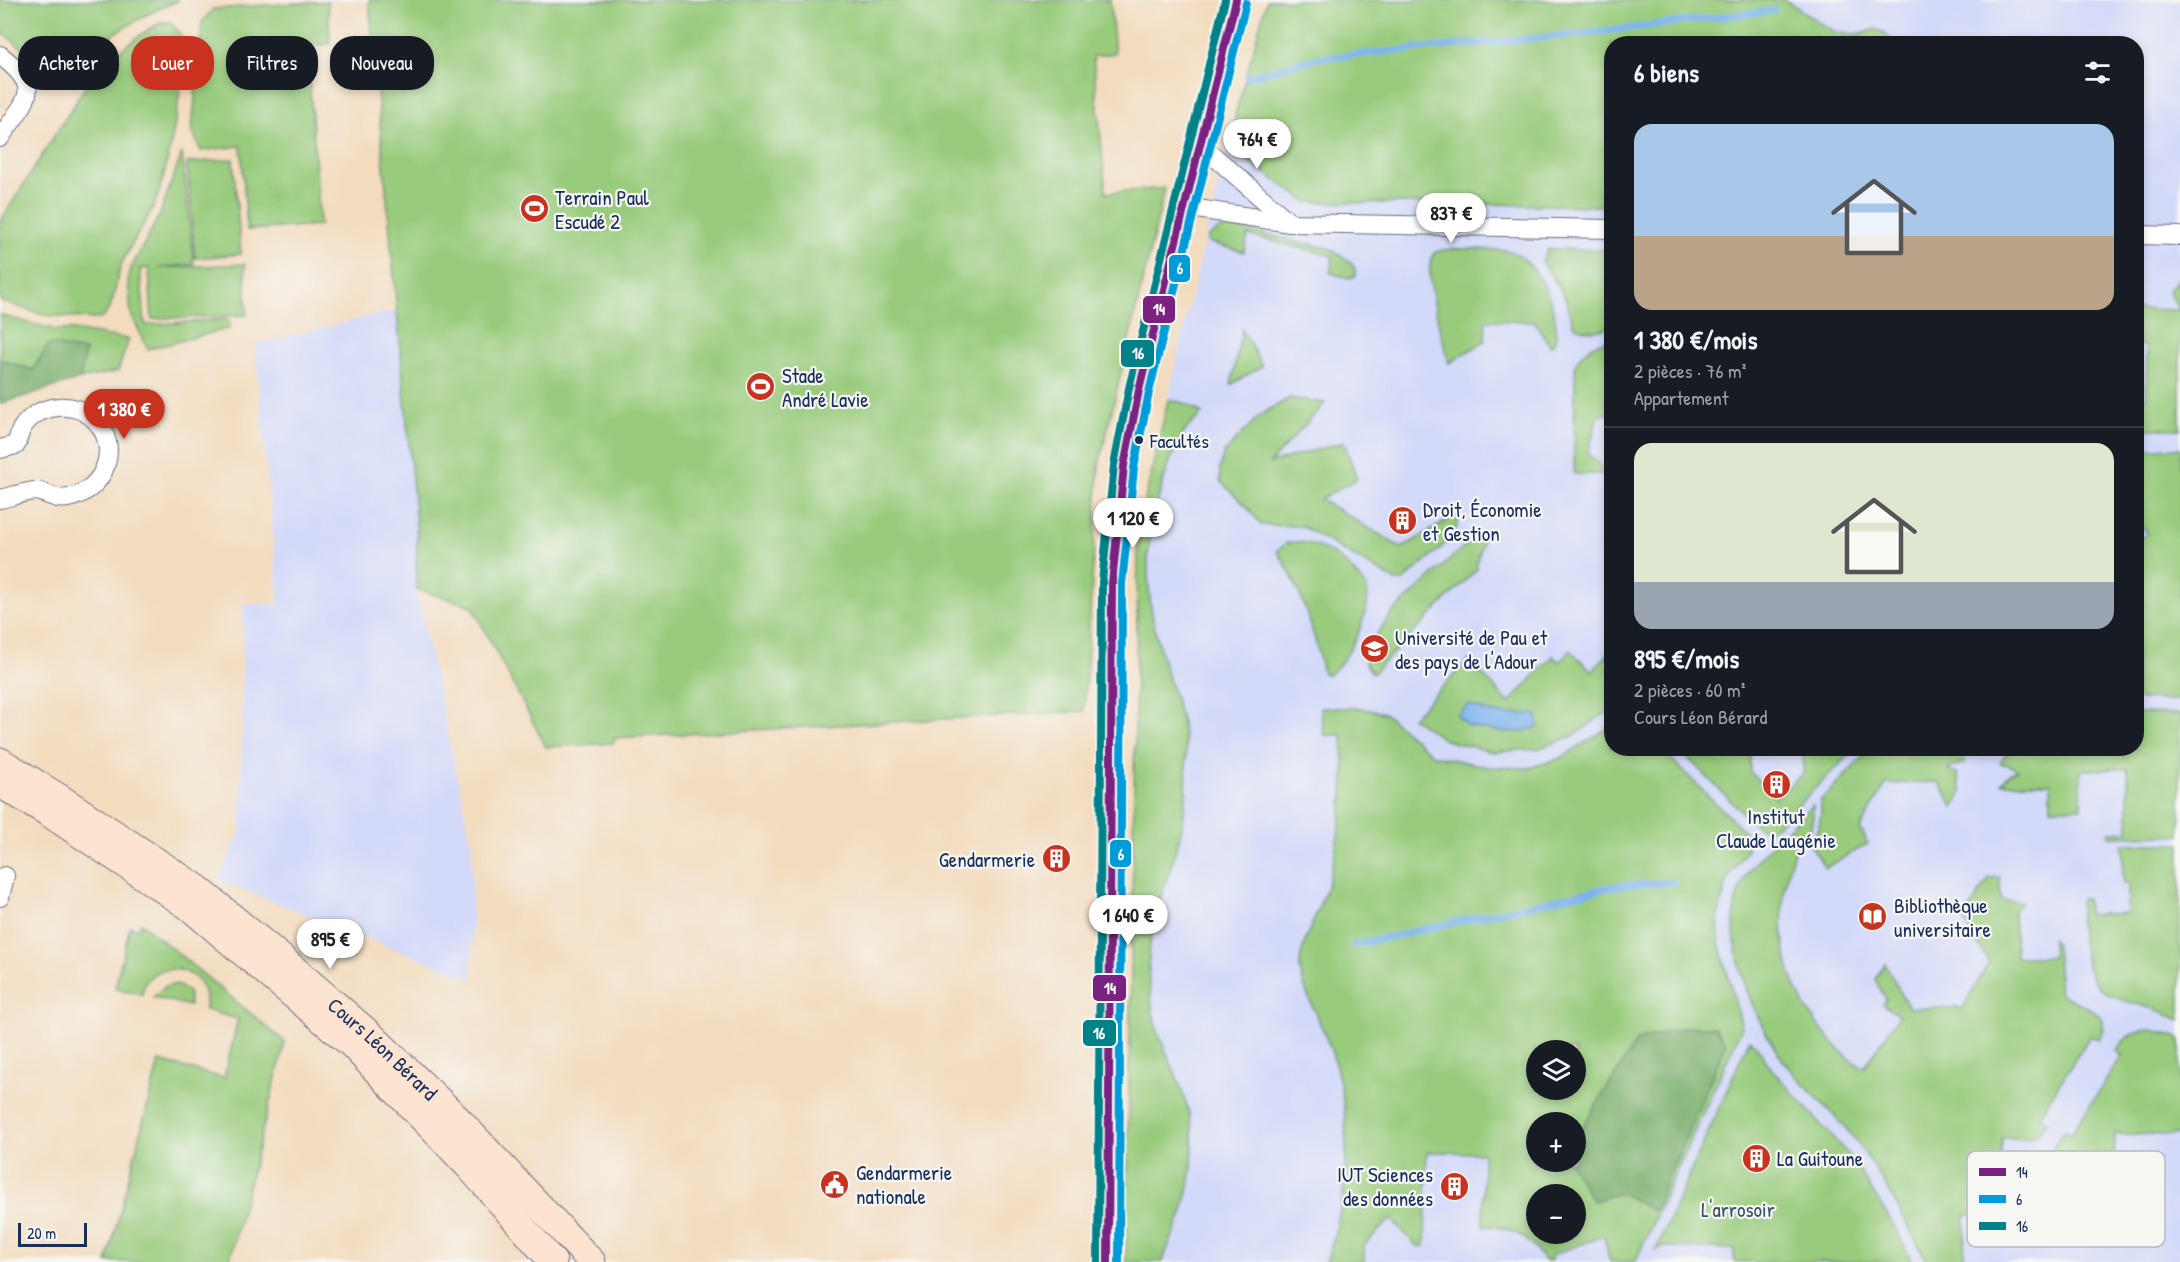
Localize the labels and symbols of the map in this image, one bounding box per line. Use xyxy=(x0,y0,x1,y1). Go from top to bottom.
pin: 764 € xyxy=(1215,119,1299,170)
place label: Terrain Paul Escudé 2 xyxy=(555,183,649,236)
sports icon: Terrain Paul Escudé 2 xyxy=(518,193,550,225)
pin: 837 € xyxy=(1409,193,1493,244)
line badge: 6 xyxy=(1168,254,1191,283)
text: 6 xyxy=(1177,257,1184,279)
line badge: 14 xyxy=(1142,295,1176,324)
text: 14 xyxy=(1153,298,1165,320)
line badge: 16 xyxy=(1120,339,1155,368)
text: 16 xyxy=(1132,342,1145,364)
place label: Stade André Lavie xyxy=(782,361,869,414)
sports icon: Stade André Lavie xyxy=(745,371,777,403)
pin: 1 380 € xyxy=(69,389,179,440)
place label: Facultés xyxy=(1149,427,1209,454)
marker: Facultés xyxy=(1133,434,1145,446)
place label: Droit, Économie et Gestion xyxy=(1423,495,1542,548)
pin: 1 120 € xyxy=(1078,498,1188,549)
building icon: Droit, Économie et Gestion xyxy=(1386,505,1418,537)
place label: Université de Pau et des pays de l'Adour xyxy=(1395,623,1548,676)
school or university icon: Université de Pau et des pays de l'Adour xyxy=(1358,633,1390,665)
building icon: Institut Claude Laugénie xyxy=(1760,769,1792,801)
place label: Institut Claude Laugénie xyxy=(1716,802,1836,855)
line badge: 6 xyxy=(1109,839,1132,868)
building icon: Gendarmerie xyxy=(1040,843,1072,875)
text: 6 xyxy=(1118,843,1125,865)
place label: Gendarmerie xyxy=(939,845,1035,874)
place label: Bibliothèque universitaire xyxy=(1894,891,1991,944)
pin: 1 640 € xyxy=(1073,895,1183,946)
library icon: Bibliothèque universitaire xyxy=(1857,901,1889,933)
pin: 895 € xyxy=(288,919,372,970)
line badge: 14 xyxy=(1092,974,1127,1002)
text: 14 xyxy=(1104,977,1116,999)
street label: Cours Léon Bérard xyxy=(322,990,444,1106)
line badge: 16 xyxy=(1082,1019,1117,1047)
text: 16 xyxy=(1093,1022,1106,1044)
building icon: La Guitoune xyxy=(1740,1142,1772,1174)
place label: La Guitoune xyxy=(1777,1144,1863,1173)
legend xyxy=(1967,1151,2165,1247)
place label: Gendarmerie nationale xyxy=(856,1158,952,1211)
place label: IUT Sciences des données xyxy=(1337,1160,1433,1213)
text: 14 xyxy=(2016,1161,2028,1183)
public building icon: Gendarmerie nationale xyxy=(819,1168,851,1200)
building icon: IUT Sciences des données xyxy=(1438,1170,1470,1202)
text: 6 xyxy=(2016,1188,2022,1210)
park label: L'arrosoir xyxy=(1701,1195,1775,1224)
text: 16 xyxy=(2016,1215,2028,1237)
scale bar xyxy=(18,1220,87,1248)

